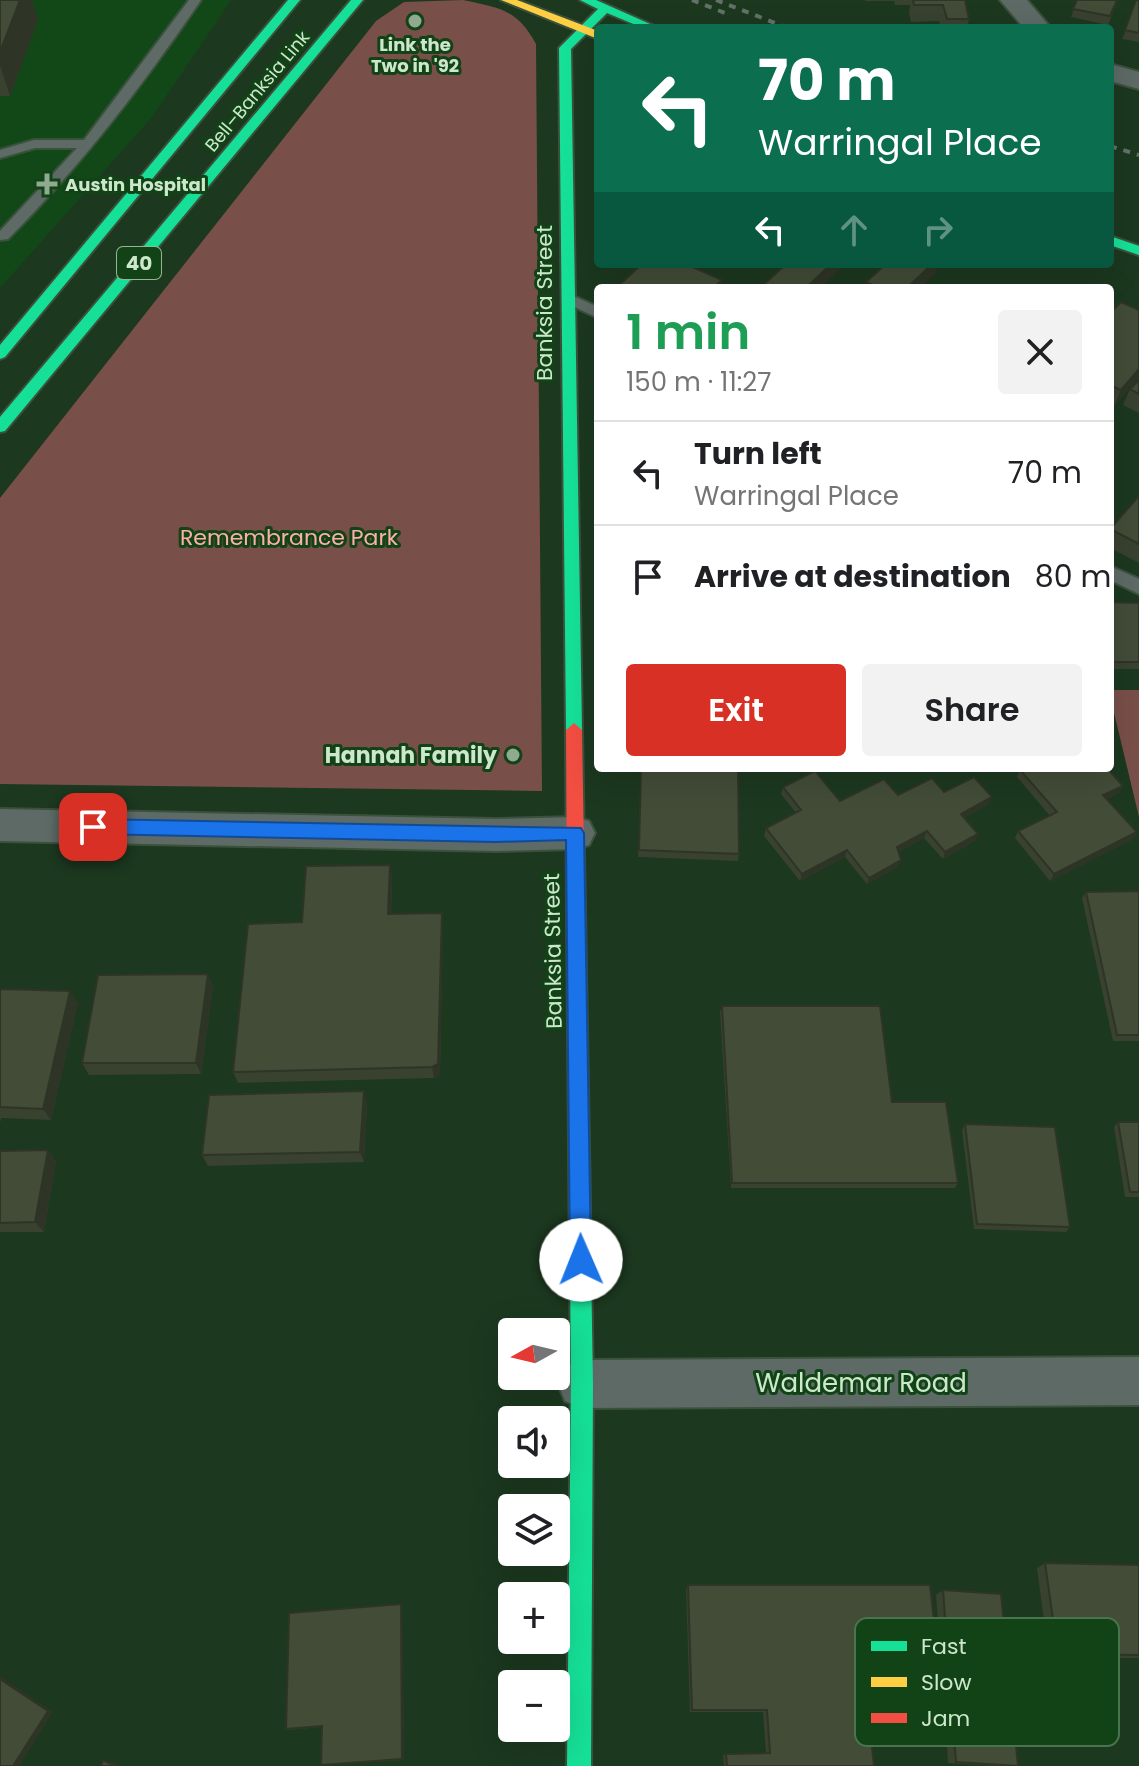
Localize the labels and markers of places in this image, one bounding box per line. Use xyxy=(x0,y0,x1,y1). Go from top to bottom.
marker: Link the Two in '92 xyxy=(406,12,424,30)
place label: Link the Two in '92 xyxy=(371,32,459,78)
place label: Austin Hospital xyxy=(65,172,206,197)
marker: Austin Hospital xyxy=(36,173,58,195)
place label: Hannah Family xyxy=(325,740,497,771)
marker: Hannah Family xyxy=(504,746,522,764)
pin xyxy=(59,793,127,861)

